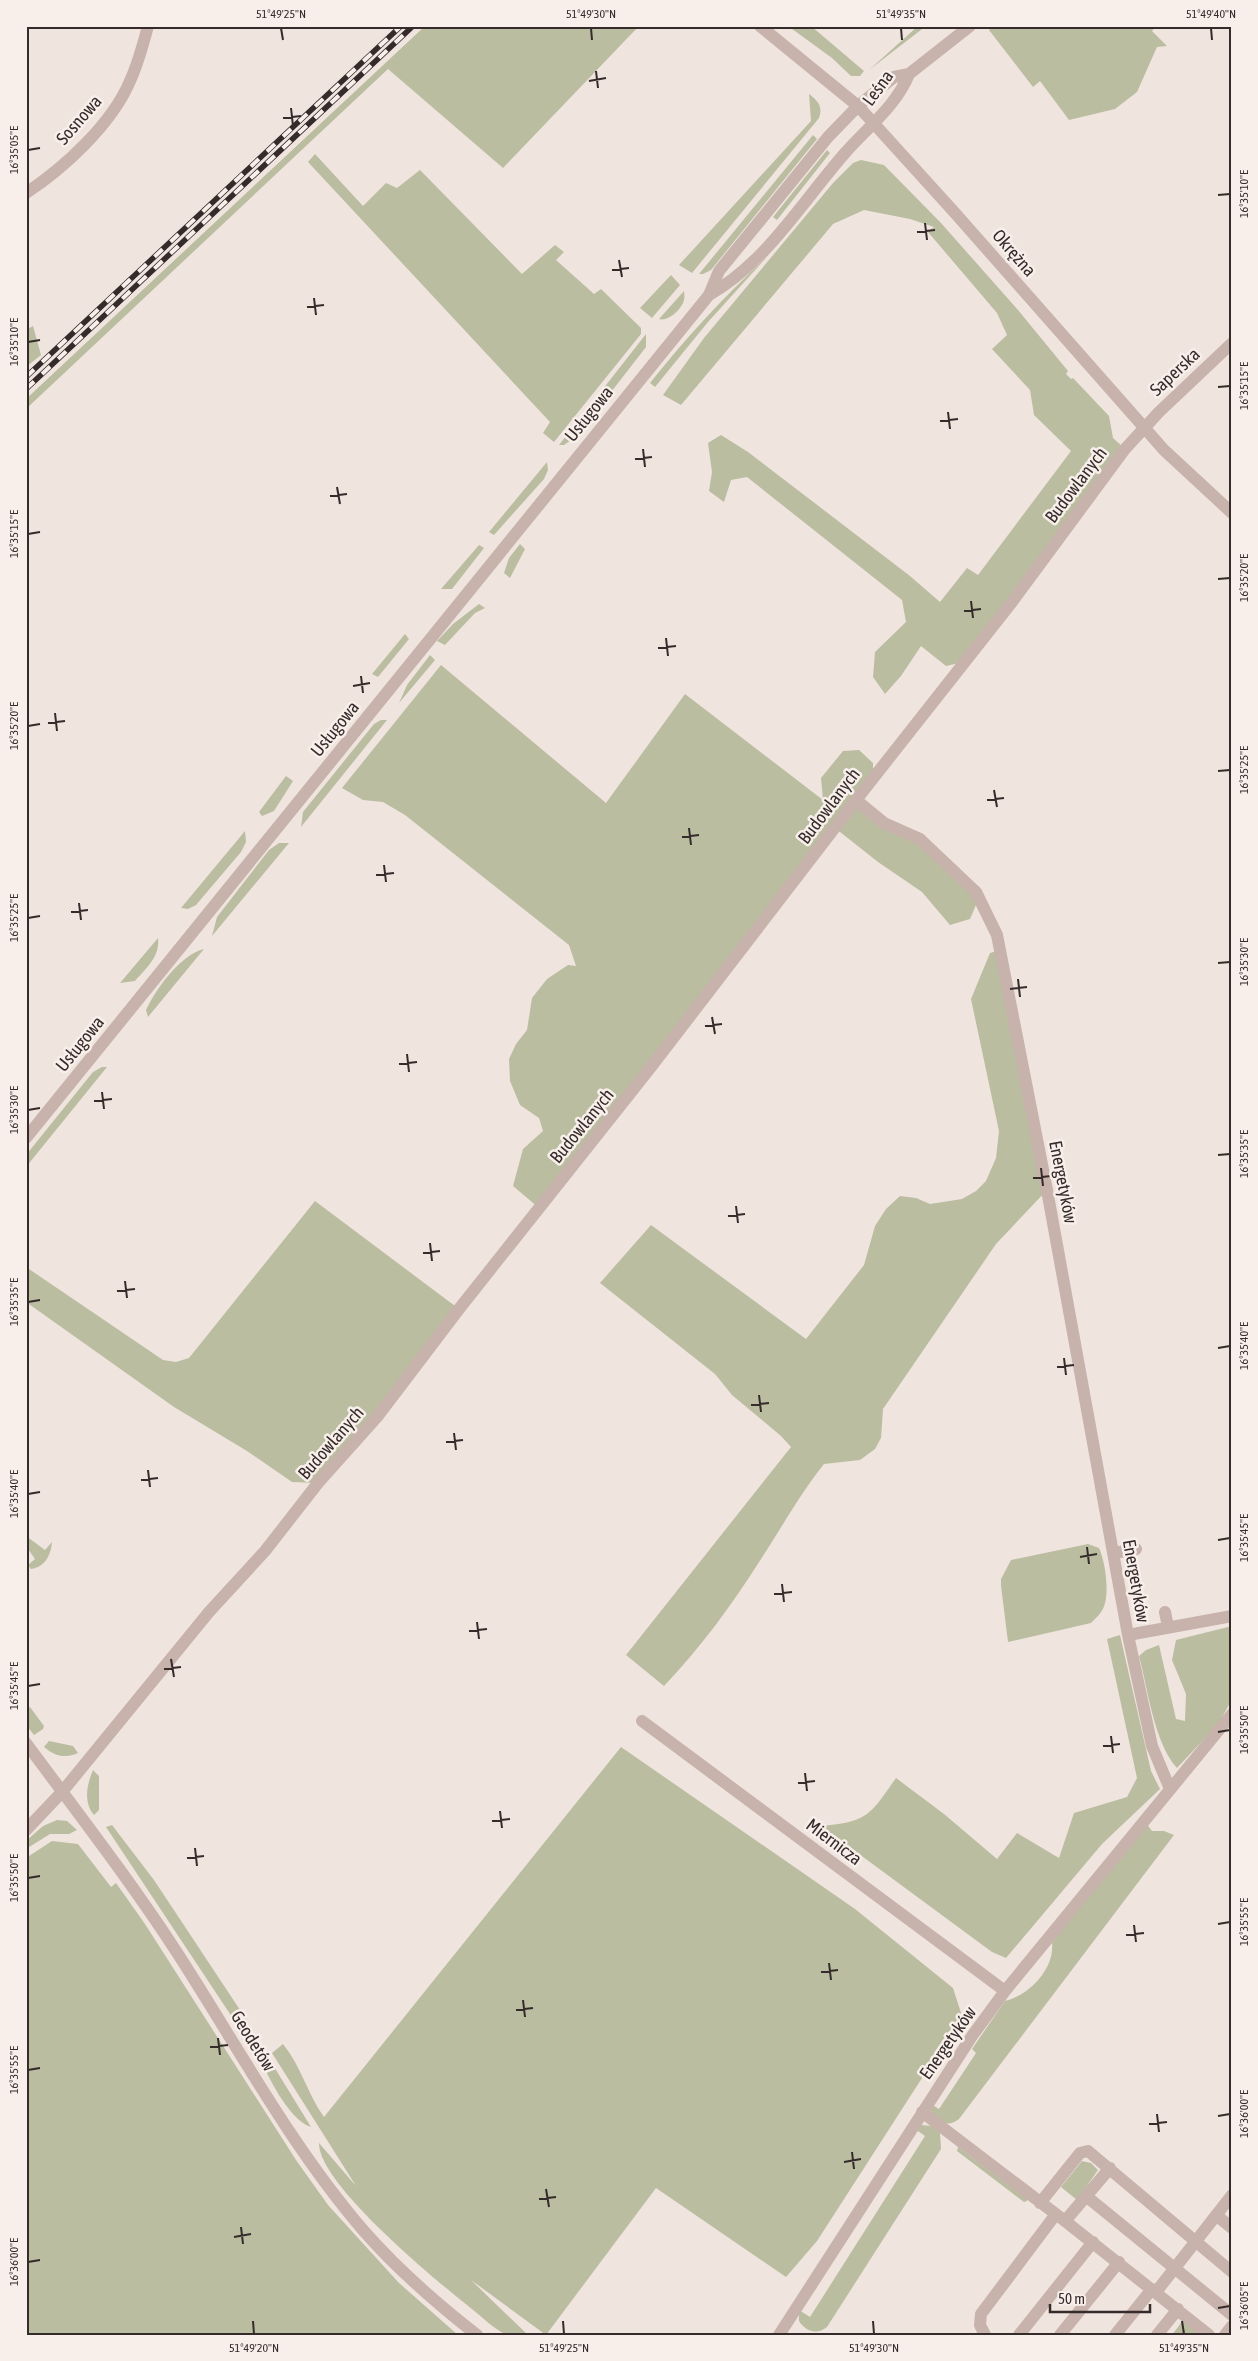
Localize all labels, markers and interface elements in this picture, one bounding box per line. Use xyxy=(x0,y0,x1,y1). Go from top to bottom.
text: 51°49'25"N xyxy=(256,7,306,21)
text: 51°49'30"N xyxy=(566,7,616,21)
text: 51°49'35"N xyxy=(876,7,926,21)
text: 51°49'40"N xyxy=(1186,7,1236,21)
street label: Leśna xyxy=(858,66,897,109)
street label: Sosnowa xyxy=(52,91,106,149)
text: 16°35'05"E xyxy=(7,126,21,174)
text: 16°35'10"E xyxy=(1237,170,1251,218)
street label: Okrężna xyxy=(988,225,1041,281)
text: 16°35'10"E xyxy=(7,318,21,366)
street label: Saperska xyxy=(1145,343,1204,400)
text: 16°35'15"E xyxy=(1237,362,1251,410)
street label: Usługowa xyxy=(560,382,617,446)
street label: Budowlanych xyxy=(1040,443,1111,527)
text: 16°35'15"E xyxy=(7,510,21,558)
text: 16°35'20"E xyxy=(1237,554,1251,602)
street label: Usługowa xyxy=(306,697,363,761)
text: 16°35'20"E xyxy=(7,702,21,750)
text: 16°35'25"E xyxy=(1237,746,1251,794)
street label: Budowlanych xyxy=(793,764,864,848)
text: 16°35'25"E xyxy=(7,894,21,942)
text: 16°35'30"E xyxy=(1237,938,1251,986)
street label: Usługowa xyxy=(51,1012,108,1076)
street label: Budowlanych xyxy=(545,1084,618,1167)
text: 16°35'30"E xyxy=(7,1086,21,1134)
text: 16°35'35"E xyxy=(1237,1130,1251,1178)
street label: Energetyków xyxy=(1045,1139,1082,1225)
text: 16°35'35"E xyxy=(7,1278,21,1326)
text: 16°35'40"E xyxy=(1237,1322,1251,1370)
street label: Budowlanych xyxy=(293,1402,368,1483)
text: 16°35'40"E xyxy=(7,1470,21,1518)
text: 16°35'45"E xyxy=(1237,1514,1251,1562)
street label: Energetyków xyxy=(1119,1538,1154,1624)
text: 16°35'45"E xyxy=(7,1662,21,1710)
text: 16°35'50"E xyxy=(1237,1706,1251,1754)
street label: Miernicza xyxy=(802,1814,866,1869)
text: 16°35'50"E xyxy=(7,1854,21,1902)
text: 16°35'55"E xyxy=(1237,1898,1251,1946)
street label: Energetyków xyxy=(915,2002,980,2083)
street label: Geodetów xyxy=(227,2007,280,2075)
text: 16°35'55"E xyxy=(7,2046,21,2094)
text: 16°36'00"E xyxy=(1237,2090,1251,2138)
text: 16°36'00"E xyxy=(7,2238,21,2286)
scale bar xyxy=(1050,2281,1150,2313)
text: 16°36'05"E xyxy=(1237,2282,1251,2330)
text: 50 m xyxy=(1058,2290,1085,2307)
text: 51°49'20"N xyxy=(229,2341,279,2355)
text: 51°49'25"N xyxy=(539,2341,589,2355)
text: 51°49'30"N xyxy=(849,2341,899,2355)
text: 51°49'35"N xyxy=(1159,2341,1209,2355)

